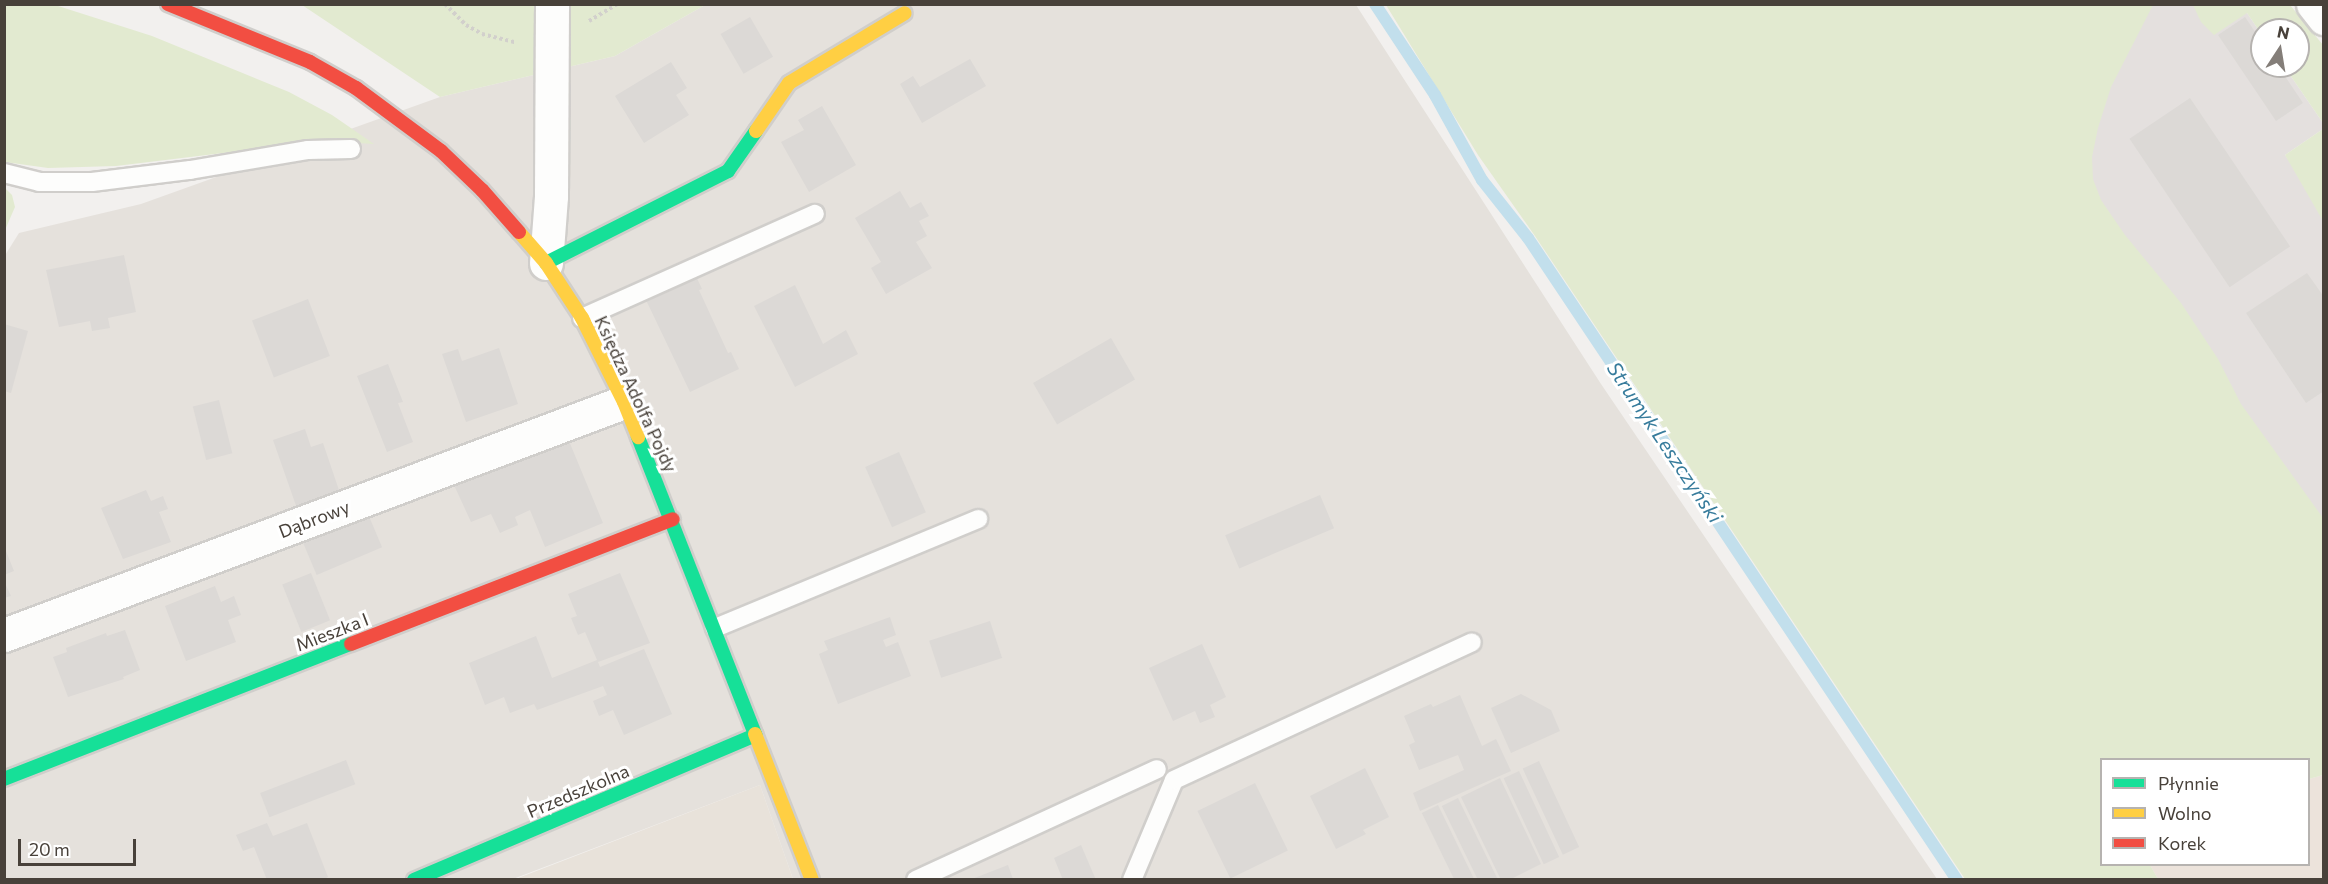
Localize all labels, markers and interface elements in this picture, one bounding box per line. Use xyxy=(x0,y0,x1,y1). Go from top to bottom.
north arrow xyxy=(2250,18,2310,78)
text: N xyxy=(2276,21,2291,42)
street label: Księdza Adolfa Pojdy xyxy=(590,312,682,476)
water label: Strumyk Leszczyński xyxy=(1602,357,1728,527)
street label: Dąbrowy xyxy=(275,496,353,542)
street label: Mieszka I xyxy=(293,608,371,656)
legend xyxy=(2100,758,2310,866)
street label: Przedszkolna xyxy=(524,760,632,822)
text: Płynnie xyxy=(2158,772,2219,794)
text: Wolno xyxy=(2158,802,2212,824)
scale bar xyxy=(21,827,140,865)
text: Korek xyxy=(2158,832,2206,854)
text: 20 m xyxy=(29,838,70,860)

